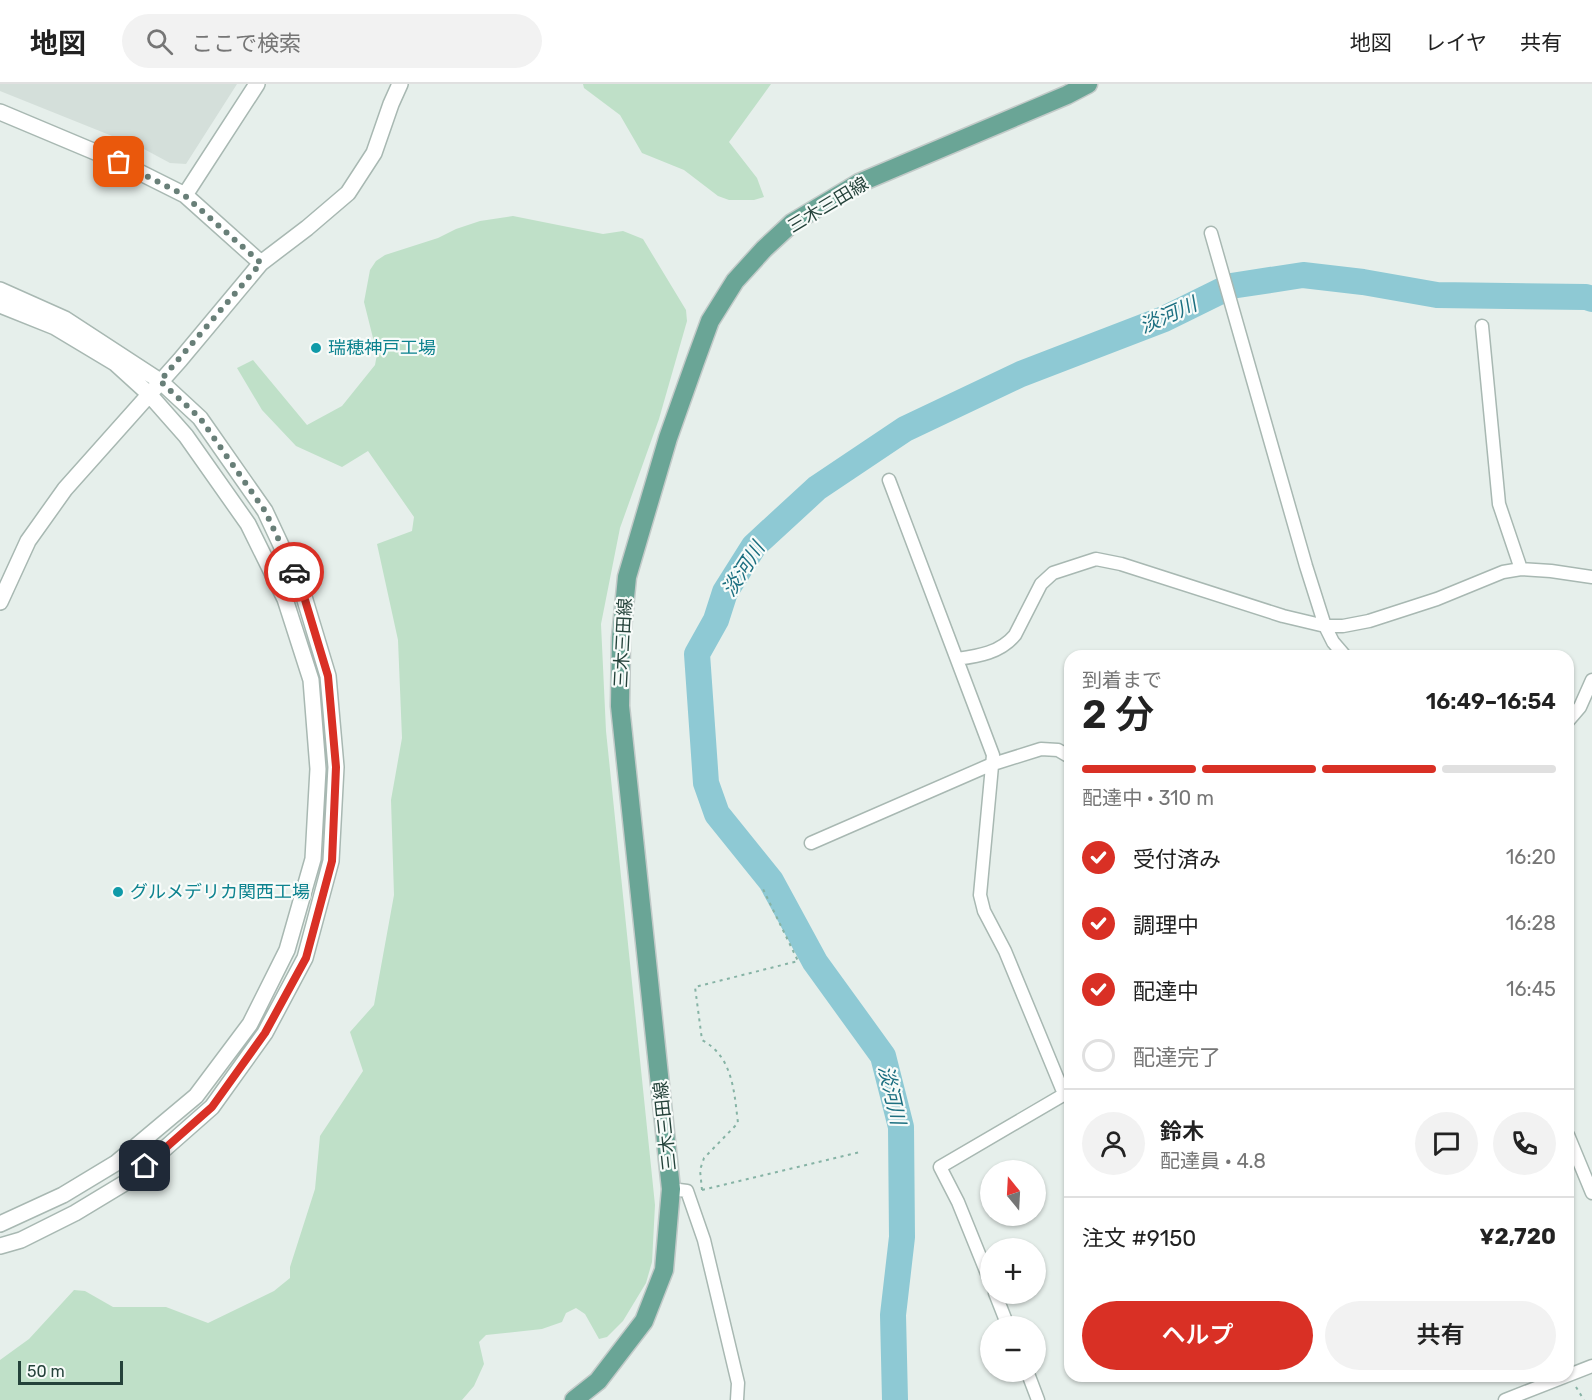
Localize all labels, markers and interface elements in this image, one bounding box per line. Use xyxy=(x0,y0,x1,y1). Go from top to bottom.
search box xyxy=(122,14,542,68)
icon: search xyxy=(143,25,176,58)
text: 地図 xyxy=(30,27,86,60)
text: ここで検索 xyxy=(191,30,301,57)
text: 地図 xyxy=(1350,30,1392,55)
text: レイヤ xyxy=(1425,30,1487,55)
text: 共有 xyxy=(1520,30,1562,55)
pin xyxy=(93,136,144,187)
icon: bag xyxy=(102,145,135,178)
street label: 三木三田線 xyxy=(784,172,872,238)
water label: 淡河川 xyxy=(1136,291,1202,338)
place label: 瑞穂神戸工場 xyxy=(328,337,436,359)
marker: 瑞穂神戸工場 xyxy=(309,341,323,355)
water label: 淡河川 xyxy=(717,536,770,601)
courier xyxy=(264,542,324,602)
icon: car xyxy=(278,556,311,589)
street label: 三木三田線 xyxy=(610,597,636,689)
text: 到着まで xyxy=(1082,668,1162,692)
text: 16:49–16:54 xyxy=(1426,688,1556,715)
text: 2 分 xyxy=(1082,692,1154,738)
text: 配達中 · 310 m xyxy=(1082,786,1214,810)
icon: check xyxy=(1082,841,1115,874)
text: 16:20 xyxy=(1506,845,1556,869)
text: 受付済み xyxy=(1133,846,1221,873)
place label: グルメデリカ関西工場 xyxy=(130,881,310,903)
marker: グルメデリカ関西工場 xyxy=(111,885,125,899)
icon: check xyxy=(1082,907,1115,940)
text: 16:28 xyxy=(1506,911,1556,935)
text: 調理中 xyxy=(1133,912,1199,939)
icon: check xyxy=(1082,973,1115,1006)
text: 16:45 xyxy=(1506,977,1556,1001)
text: 配達中 xyxy=(1133,978,1199,1005)
text: 配達完了 xyxy=(1133,1044,1221,1071)
water label: 淡河川 xyxy=(874,1063,911,1129)
street label: 三木三田線 xyxy=(649,1080,681,1172)
button: person xyxy=(1082,1112,1145,1175)
button: chat xyxy=(1415,1112,1478,1175)
button: phone xyxy=(1493,1112,1556,1175)
text: 鈴木 xyxy=(1160,1118,1204,1145)
pin xyxy=(119,1140,170,1191)
icon: home xyxy=(128,1149,161,1182)
text: 配達員 · 4.8 xyxy=(1160,1149,1266,1173)
north arrow xyxy=(980,1160,1046,1226)
map controls xyxy=(980,1160,1046,1382)
text: ¥2,720 xyxy=(1479,1223,1556,1250)
text: 注文 #9150 xyxy=(1082,1225,1196,1252)
button: + xyxy=(980,1238,1046,1304)
button: ヘルプ xyxy=(1082,1301,1313,1370)
button: 共有 xyxy=(1325,1301,1556,1370)
button: − xyxy=(980,1316,1046,1382)
scale bar xyxy=(18,1358,123,1386)
text: 50 m xyxy=(27,1362,65,1381)

